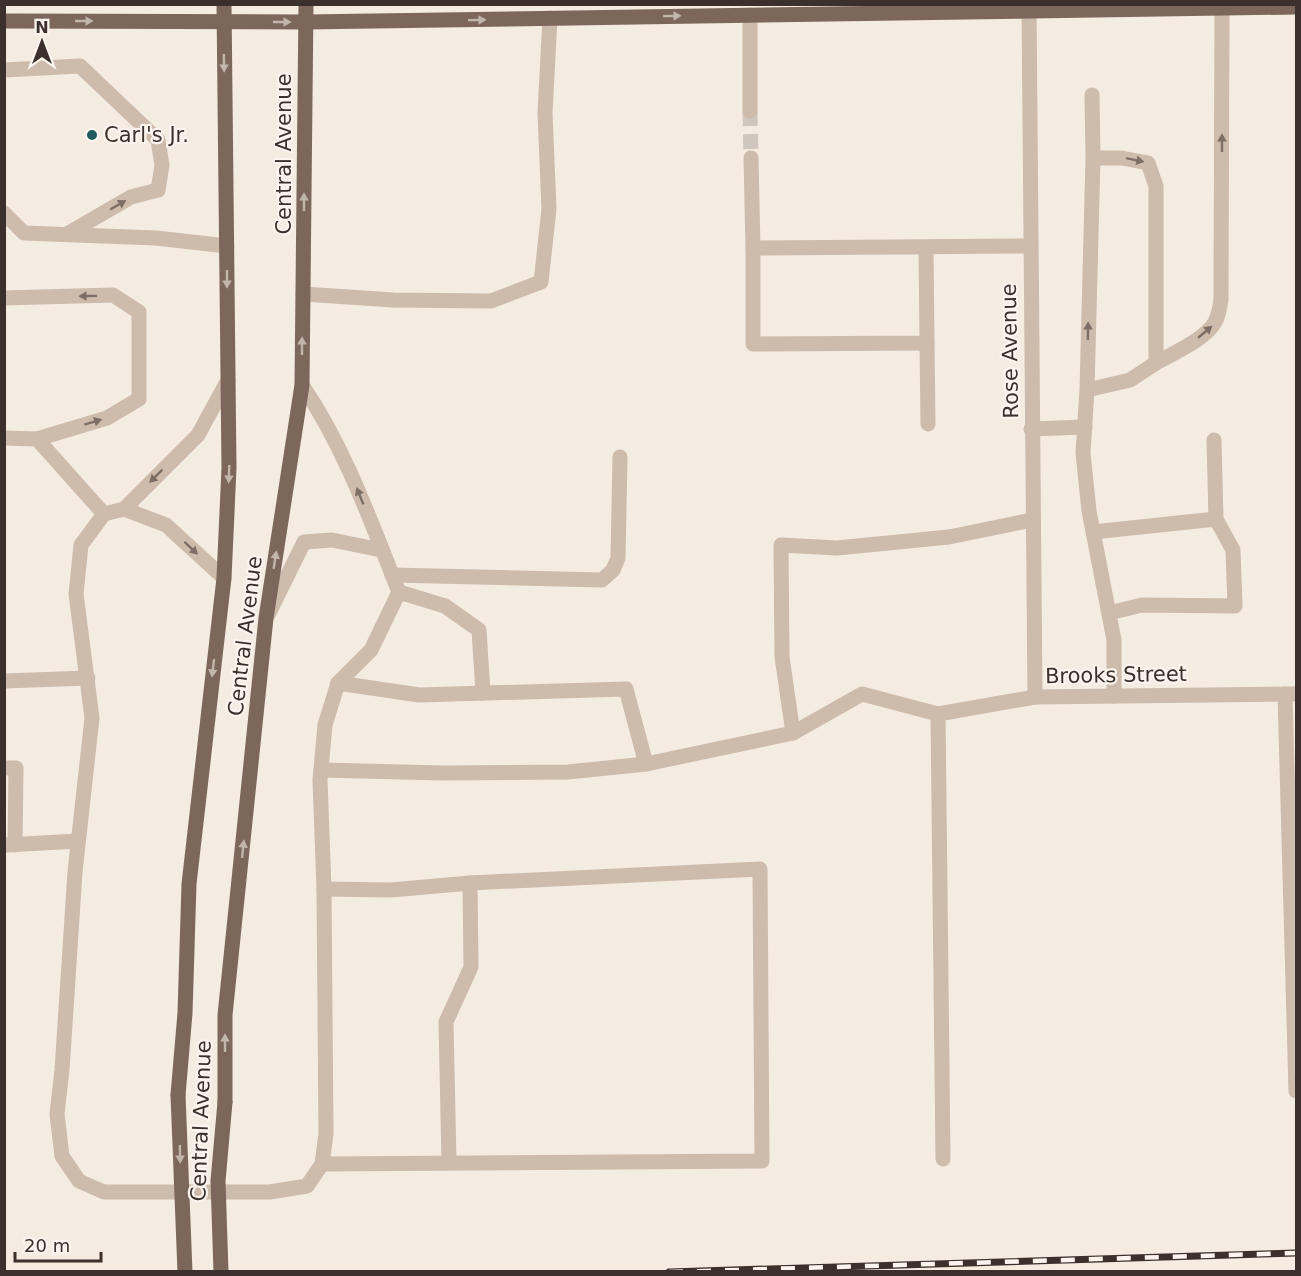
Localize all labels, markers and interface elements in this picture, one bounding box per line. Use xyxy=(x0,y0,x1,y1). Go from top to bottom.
north arrow xyxy=(12,12,72,72)
one-way arrow xyxy=(663,12,682,21)
one-way arrow xyxy=(468,15,487,24)
one-way arrow xyxy=(74,17,93,26)
one-way arrow xyxy=(273,17,292,27)
text: N xyxy=(35,18,49,37)
one-way arrow xyxy=(220,53,229,72)
street label: Central Avenue xyxy=(272,73,296,235)
place label: Carl's Jr. xyxy=(104,123,189,147)
marker: Carl's Jr. xyxy=(85,128,99,142)
one-way arrow xyxy=(1217,133,1227,152)
one-way arrow xyxy=(1125,156,1144,165)
one-way arrow xyxy=(300,193,309,212)
one-way arrow xyxy=(110,199,126,210)
one-way arrow xyxy=(222,269,232,288)
street label: Rose Avenue xyxy=(997,283,1023,419)
one-way arrow xyxy=(79,291,98,301)
one-way arrow xyxy=(1083,322,1093,341)
one-way arrow xyxy=(1197,326,1213,339)
one-way arrow xyxy=(297,336,307,355)
one-way arrow xyxy=(84,417,102,426)
one-way arrow xyxy=(224,464,233,483)
one-way arrow xyxy=(149,469,163,484)
one-way arrow xyxy=(354,487,364,505)
one-way arrow xyxy=(184,540,198,554)
one-way arrow xyxy=(271,550,280,569)
street label: Central Avenue xyxy=(223,555,267,717)
one-way arrow xyxy=(208,659,218,678)
street label: Brooks Street xyxy=(1045,662,1187,688)
one-way arrow xyxy=(238,840,248,859)
one-way arrow xyxy=(220,1034,230,1053)
street label: Central Avenue xyxy=(186,1040,216,1202)
one-way arrow xyxy=(175,1144,184,1163)
scale bar xyxy=(15,1225,100,1263)
text: 20 m xyxy=(24,1235,70,1256)

